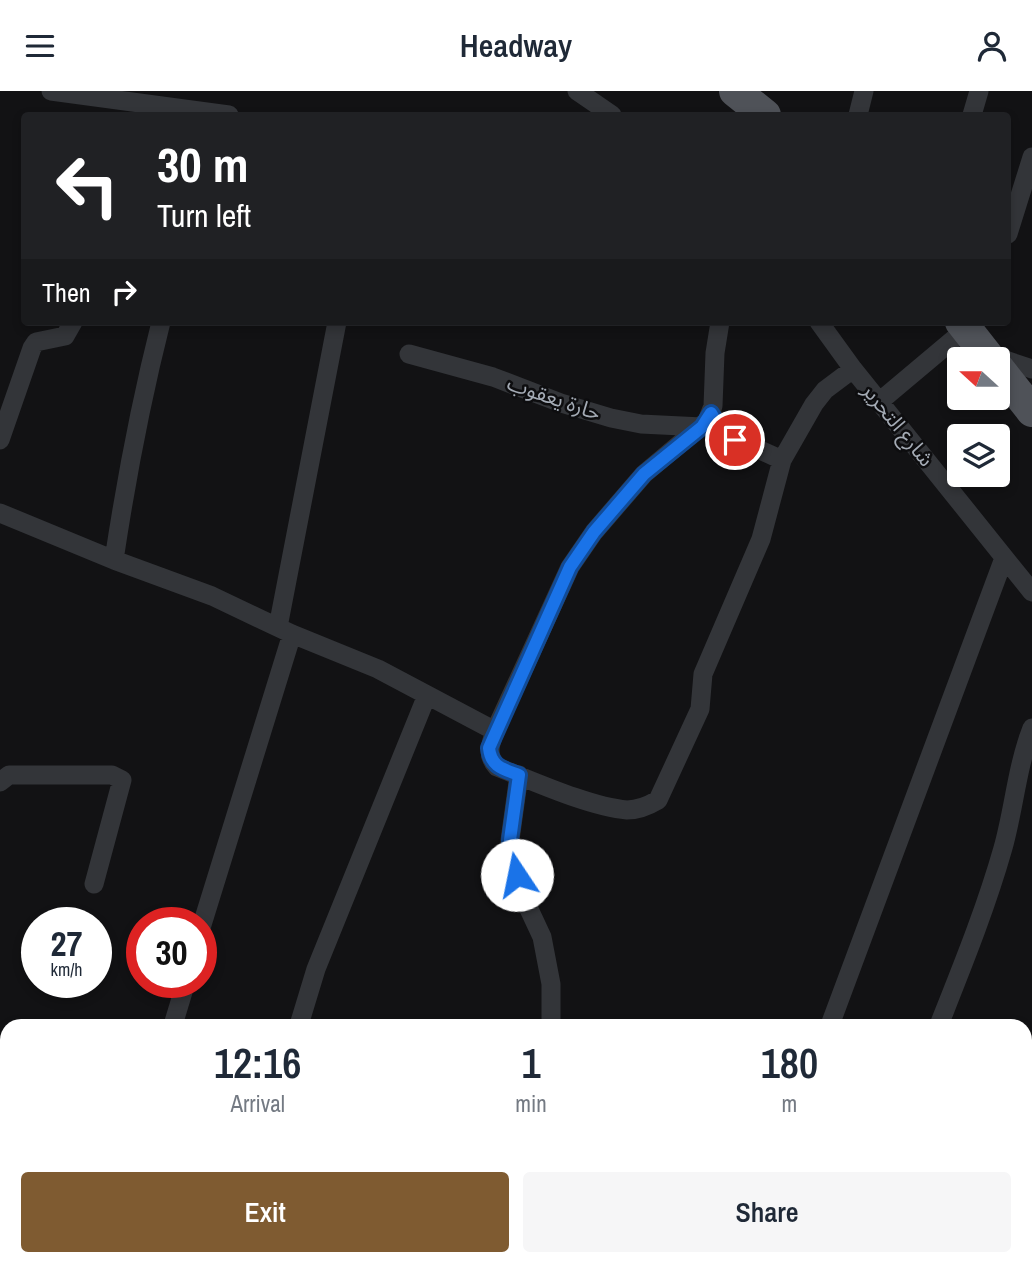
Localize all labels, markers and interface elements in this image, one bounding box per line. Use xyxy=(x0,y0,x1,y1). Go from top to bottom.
text: Headway xyxy=(460,24,572,67)
icon: menu xyxy=(21,27,59,65)
icon: person xyxy=(973,27,1011,65)
text: 30 m xyxy=(157,131,249,197)
icon: left xyxy=(42,140,133,231)
text: Turn left xyxy=(157,194,251,237)
icon: right xyxy=(105,273,143,311)
text: Then xyxy=(42,275,91,310)
north arrow xyxy=(947,347,1010,409)
map controls xyxy=(947,347,1010,487)
street label: حارة يعقوب xyxy=(504,368,605,427)
street label: شارع التحرير xyxy=(854,376,941,473)
pin xyxy=(705,410,765,470)
icon: arrive xyxy=(716,421,754,459)
button: layers xyxy=(947,424,1010,487)
position arrow xyxy=(480,838,554,912)
speed limit sign: 30 xyxy=(126,907,217,998)
text: 27 xyxy=(51,920,82,967)
text: km/h xyxy=(51,957,83,982)
text: 12:16 xyxy=(214,1035,301,1091)
text: 1 xyxy=(521,1035,541,1091)
text: 180 xyxy=(761,1035,818,1091)
text: Arrival xyxy=(230,1088,285,1119)
text: min xyxy=(515,1088,547,1119)
text: m xyxy=(782,1088,797,1119)
button: Exit xyxy=(21,1172,509,1252)
button: Share xyxy=(523,1172,1011,1252)

